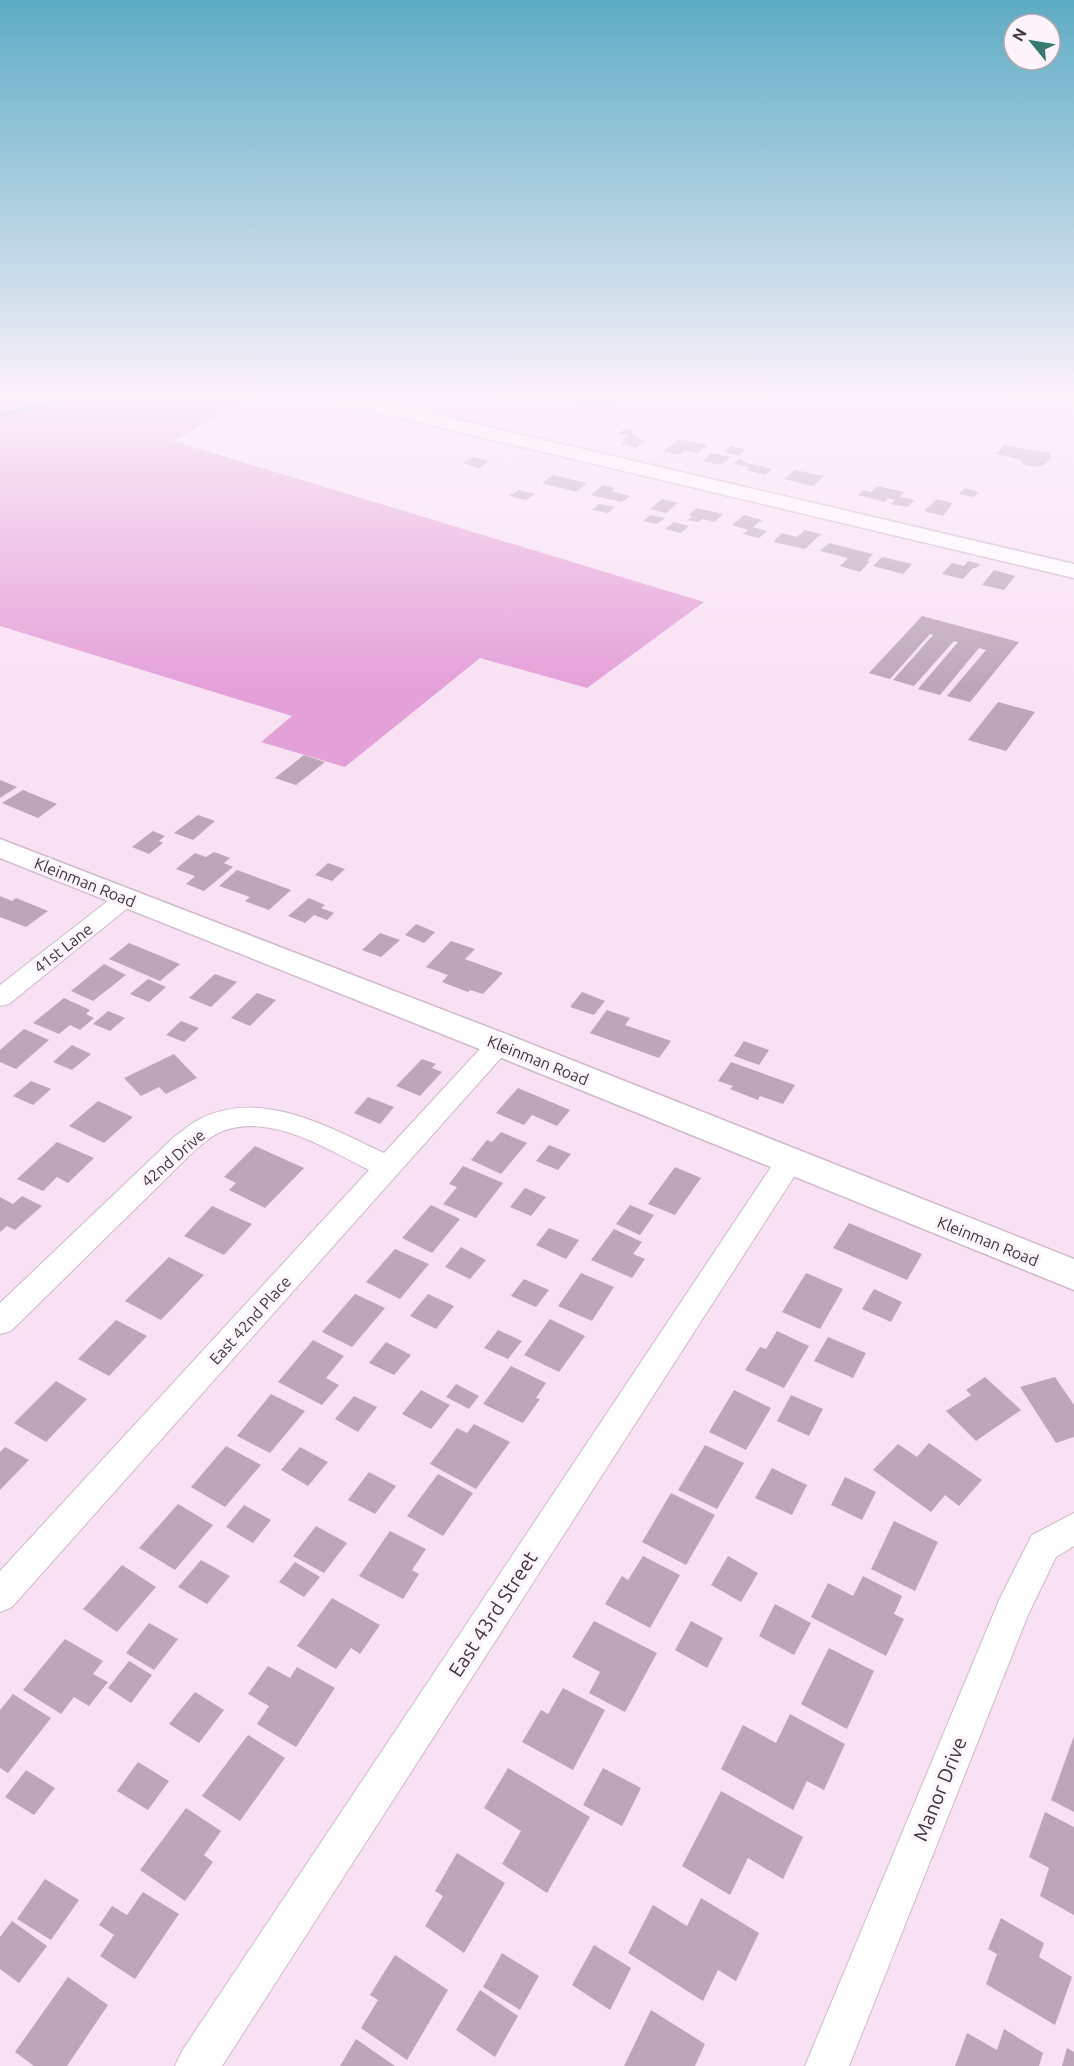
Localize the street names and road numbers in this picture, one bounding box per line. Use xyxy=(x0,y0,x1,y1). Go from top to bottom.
street label: Kleinman Road xyxy=(32,854,138,910)
street label: 41st Lane xyxy=(30,920,96,976)
street label: Kleinman Road xyxy=(485,1032,591,1088)
street label: 42nd Drive xyxy=(138,1126,208,1190)
street label: Kleinman Road xyxy=(935,1213,1041,1269)
street label: East 42nd Place xyxy=(206,1272,294,1368)
street label: East 43rd Street xyxy=(443,1547,542,1681)
street label: Manor Drive xyxy=(908,1733,971,1844)

